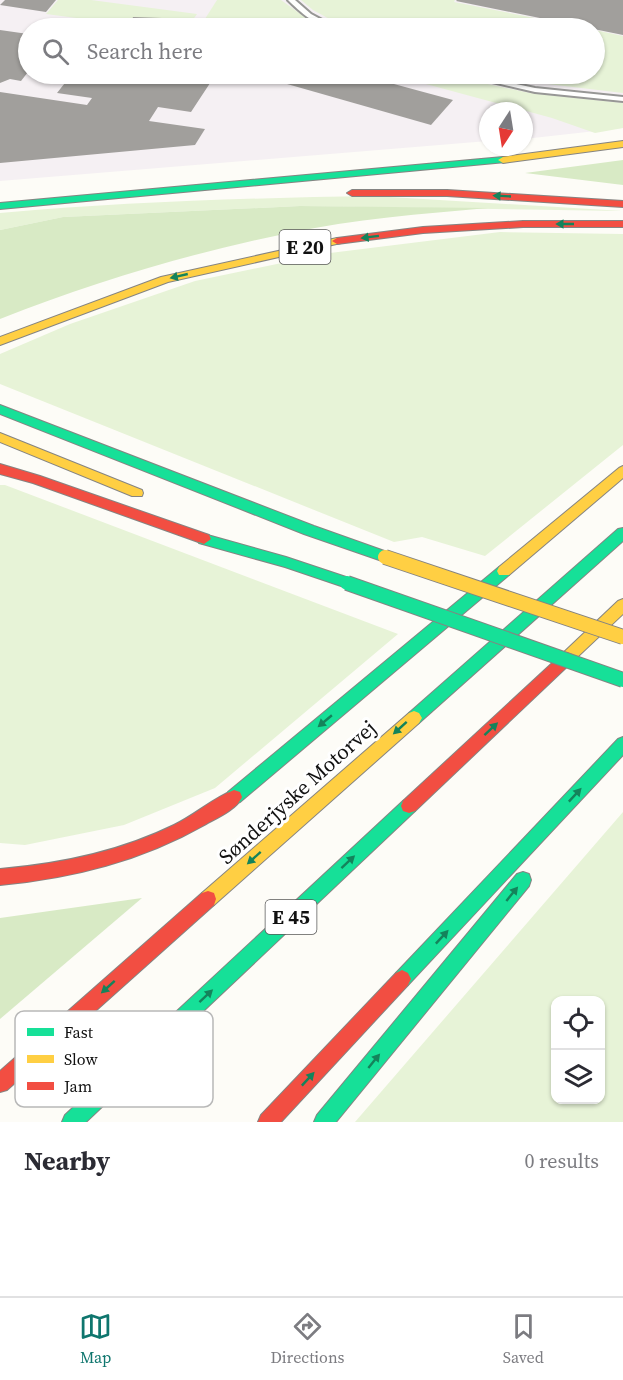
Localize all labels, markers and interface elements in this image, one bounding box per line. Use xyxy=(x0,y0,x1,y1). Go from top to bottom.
search box xyxy=(18,18,605,84)
icon: search xyxy=(39,35,72,68)
text: Search here xyxy=(87,36,203,66)
north arrow xyxy=(479,102,533,156)
one-way arrow xyxy=(492,191,511,200)
one-way arrow xyxy=(555,219,574,229)
road number: E 20 xyxy=(280,230,330,264)
one-way arrow xyxy=(361,232,380,242)
one-way arrow xyxy=(170,271,188,281)
street label: Sønderjyske Motorvej xyxy=(212,713,382,871)
one-way arrow xyxy=(317,715,333,728)
one-way arrow xyxy=(393,721,408,734)
one-way arrow xyxy=(483,722,498,736)
one-way arrow xyxy=(568,787,582,802)
one-way arrow xyxy=(247,851,262,864)
one-way arrow xyxy=(341,856,355,870)
one-way arrow xyxy=(505,886,518,902)
road number: E 45 xyxy=(266,900,316,934)
one-way arrow xyxy=(434,930,448,944)
one-way arrow xyxy=(101,980,116,993)
one-way arrow xyxy=(199,989,214,1003)
map controls xyxy=(551,996,605,1104)
button: locate xyxy=(551,996,605,1050)
legend xyxy=(15,1011,213,1107)
text: Fast xyxy=(64,1021,94,1043)
text: Slow xyxy=(64,1048,99,1070)
button: layers xyxy=(551,1050,605,1104)
one-way arrow xyxy=(368,1053,381,1069)
one-way arrow xyxy=(301,1072,315,1087)
text: Jam xyxy=(63,1075,92,1097)
text: Nearby xyxy=(24,1143,110,1179)
text: 0 results xyxy=(524,1147,599,1175)
tab: Map xyxy=(79,1310,112,1368)
tab: Directions xyxy=(270,1310,345,1368)
tab: Saved xyxy=(503,1310,544,1368)

